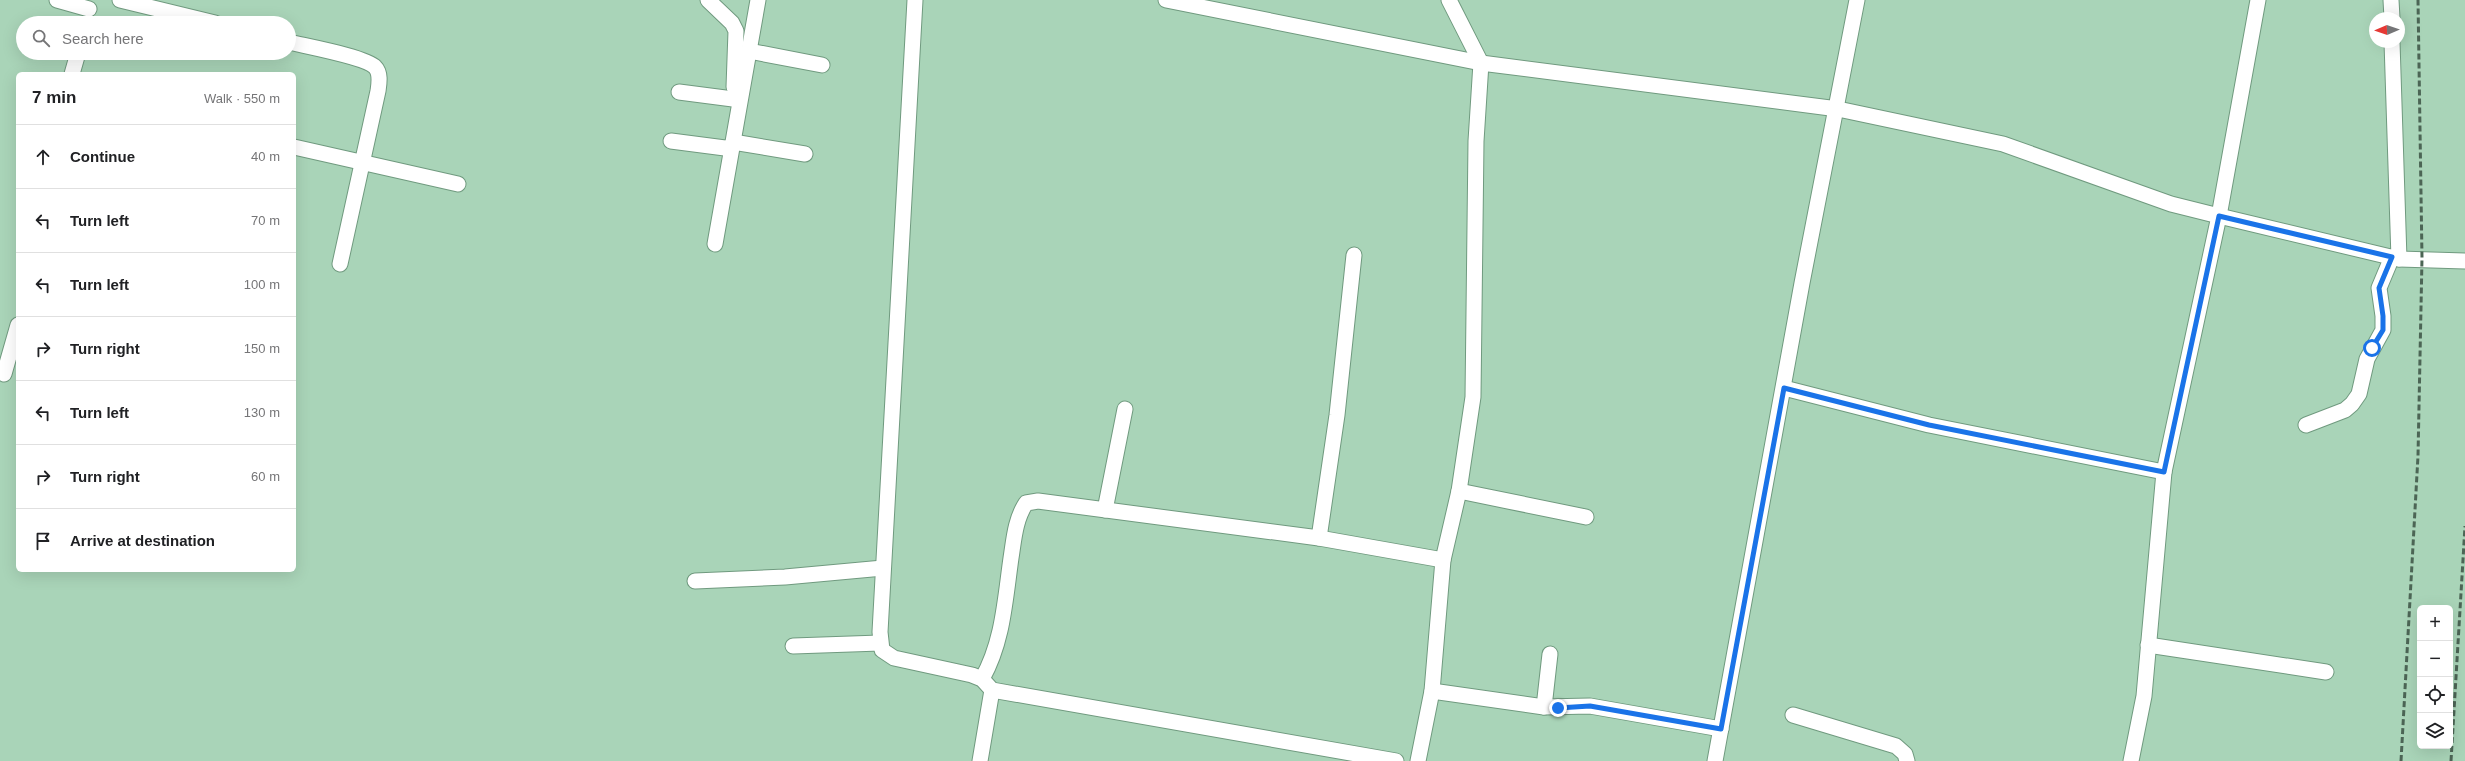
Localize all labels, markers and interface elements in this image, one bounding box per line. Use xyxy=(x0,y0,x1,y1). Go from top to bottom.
north arrow xyxy=(2369,12,2405,48)
search box xyxy=(16,16,296,60)
icon: search xyxy=(30,27,52,49)
text: Search here xyxy=(62,30,144,47)
text: 7 min xyxy=(32,88,76,107)
text: Walk · 550 m xyxy=(204,91,280,106)
icon: ahead xyxy=(32,146,54,168)
text: Continue xyxy=(70,148,135,165)
text: 40 m xyxy=(251,149,280,164)
icon: left xyxy=(32,210,54,232)
text: Turn left xyxy=(70,212,129,229)
text: 70 m xyxy=(251,213,280,228)
icon: left xyxy=(32,274,54,296)
text: Turn left xyxy=(70,276,129,293)
text: 100 m xyxy=(244,277,280,292)
icon: right xyxy=(32,338,54,360)
route start xyxy=(2363,339,2381,357)
text: Turn right xyxy=(70,340,140,357)
text: 150 m xyxy=(244,341,280,356)
icon: left xyxy=(32,402,54,424)
text: Turn left xyxy=(70,404,129,421)
text: 130 m xyxy=(244,405,280,420)
icon: right xyxy=(32,466,54,488)
text: Turn right xyxy=(70,468,140,485)
text: 60 m xyxy=(251,469,280,484)
icon: arrive xyxy=(32,530,54,552)
text: Arrive at destination xyxy=(70,532,215,549)
map controls xyxy=(2417,605,2453,749)
button: + xyxy=(2417,605,2453,641)
button: − xyxy=(2417,641,2453,677)
button: locate xyxy=(2417,677,2453,713)
route end xyxy=(1549,699,1567,717)
button: layers xyxy=(2417,713,2453,749)

